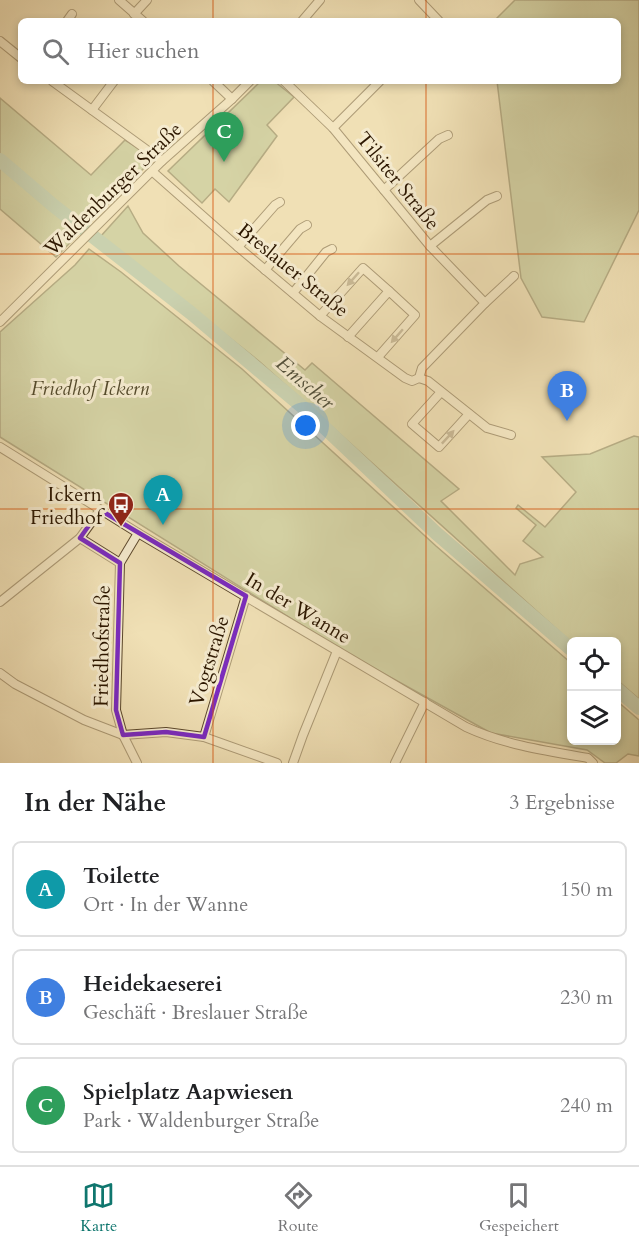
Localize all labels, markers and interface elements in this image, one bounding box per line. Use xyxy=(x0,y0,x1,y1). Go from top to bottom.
search box xyxy=(18,18,621,84)
icon: search xyxy=(39,35,72,68)
text: Hier suchen xyxy=(87,36,200,66)
pin: C xyxy=(204,112,244,162)
street label: Waldenburger Straße xyxy=(37,116,188,263)
street label: Tilsiter Straße xyxy=(350,126,446,236)
street label: Breslauer Straße xyxy=(232,217,354,323)
one-way arrow xyxy=(347,271,360,286)
one-way arrow xyxy=(390,329,404,344)
water label: Emscher xyxy=(269,349,341,417)
pin: B xyxy=(548,372,586,421)
park label: Friedhof Ickern xyxy=(31,375,150,402)
your location xyxy=(291,411,320,440)
one-way arrow xyxy=(441,429,455,444)
pin: A xyxy=(144,476,182,525)
place label: Ickern Friedhof xyxy=(30,481,105,531)
bus stop icon: Ickern Friedhof xyxy=(106,490,136,528)
street label: In der Wanne xyxy=(240,566,356,650)
street label: Friedhofstraße xyxy=(87,585,117,707)
street label: Vogtstraße xyxy=(182,613,236,709)
map controls xyxy=(567,637,621,745)
button: locate xyxy=(567,637,621,691)
button: layers xyxy=(567,691,621,745)
text: In der Nähe xyxy=(24,785,166,820)
text: 3 Ergebnisse xyxy=(509,789,615,816)
text: Toilette xyxy=(83,861,160,891)
text: A xyxy=(38,876,53,903)
text: 150 m xyxy=(560,876,613,903)
text: Ort · In der Wanne xyxy=(83,891,248,918)
text: Heidekaeserei xyxy=(83,969,222,999)
text: B xyxy=(38,984,53,1011)
text: 230 m xyxy=(560,984,613,1011)
text: Geschäft · Breslauer Straße xyxy=(83,999,308,1026)
text: Spielplatz Aapwiesen xyxy=(83,1077,293,1107)
text: C xyxy=(38,1092,53,1119)
text: 240 m xyxy=(560,1092,613,1119)
text: Park · Waldenburger Straße xyxy=(83,1107,319,1134)
tab: Karte xyxy=(80,1179,117,1237)
tab: Route xyxy=(278,1179,319,1237)
tab: Gespeichert xyxy=(479,1179,559,1237)

